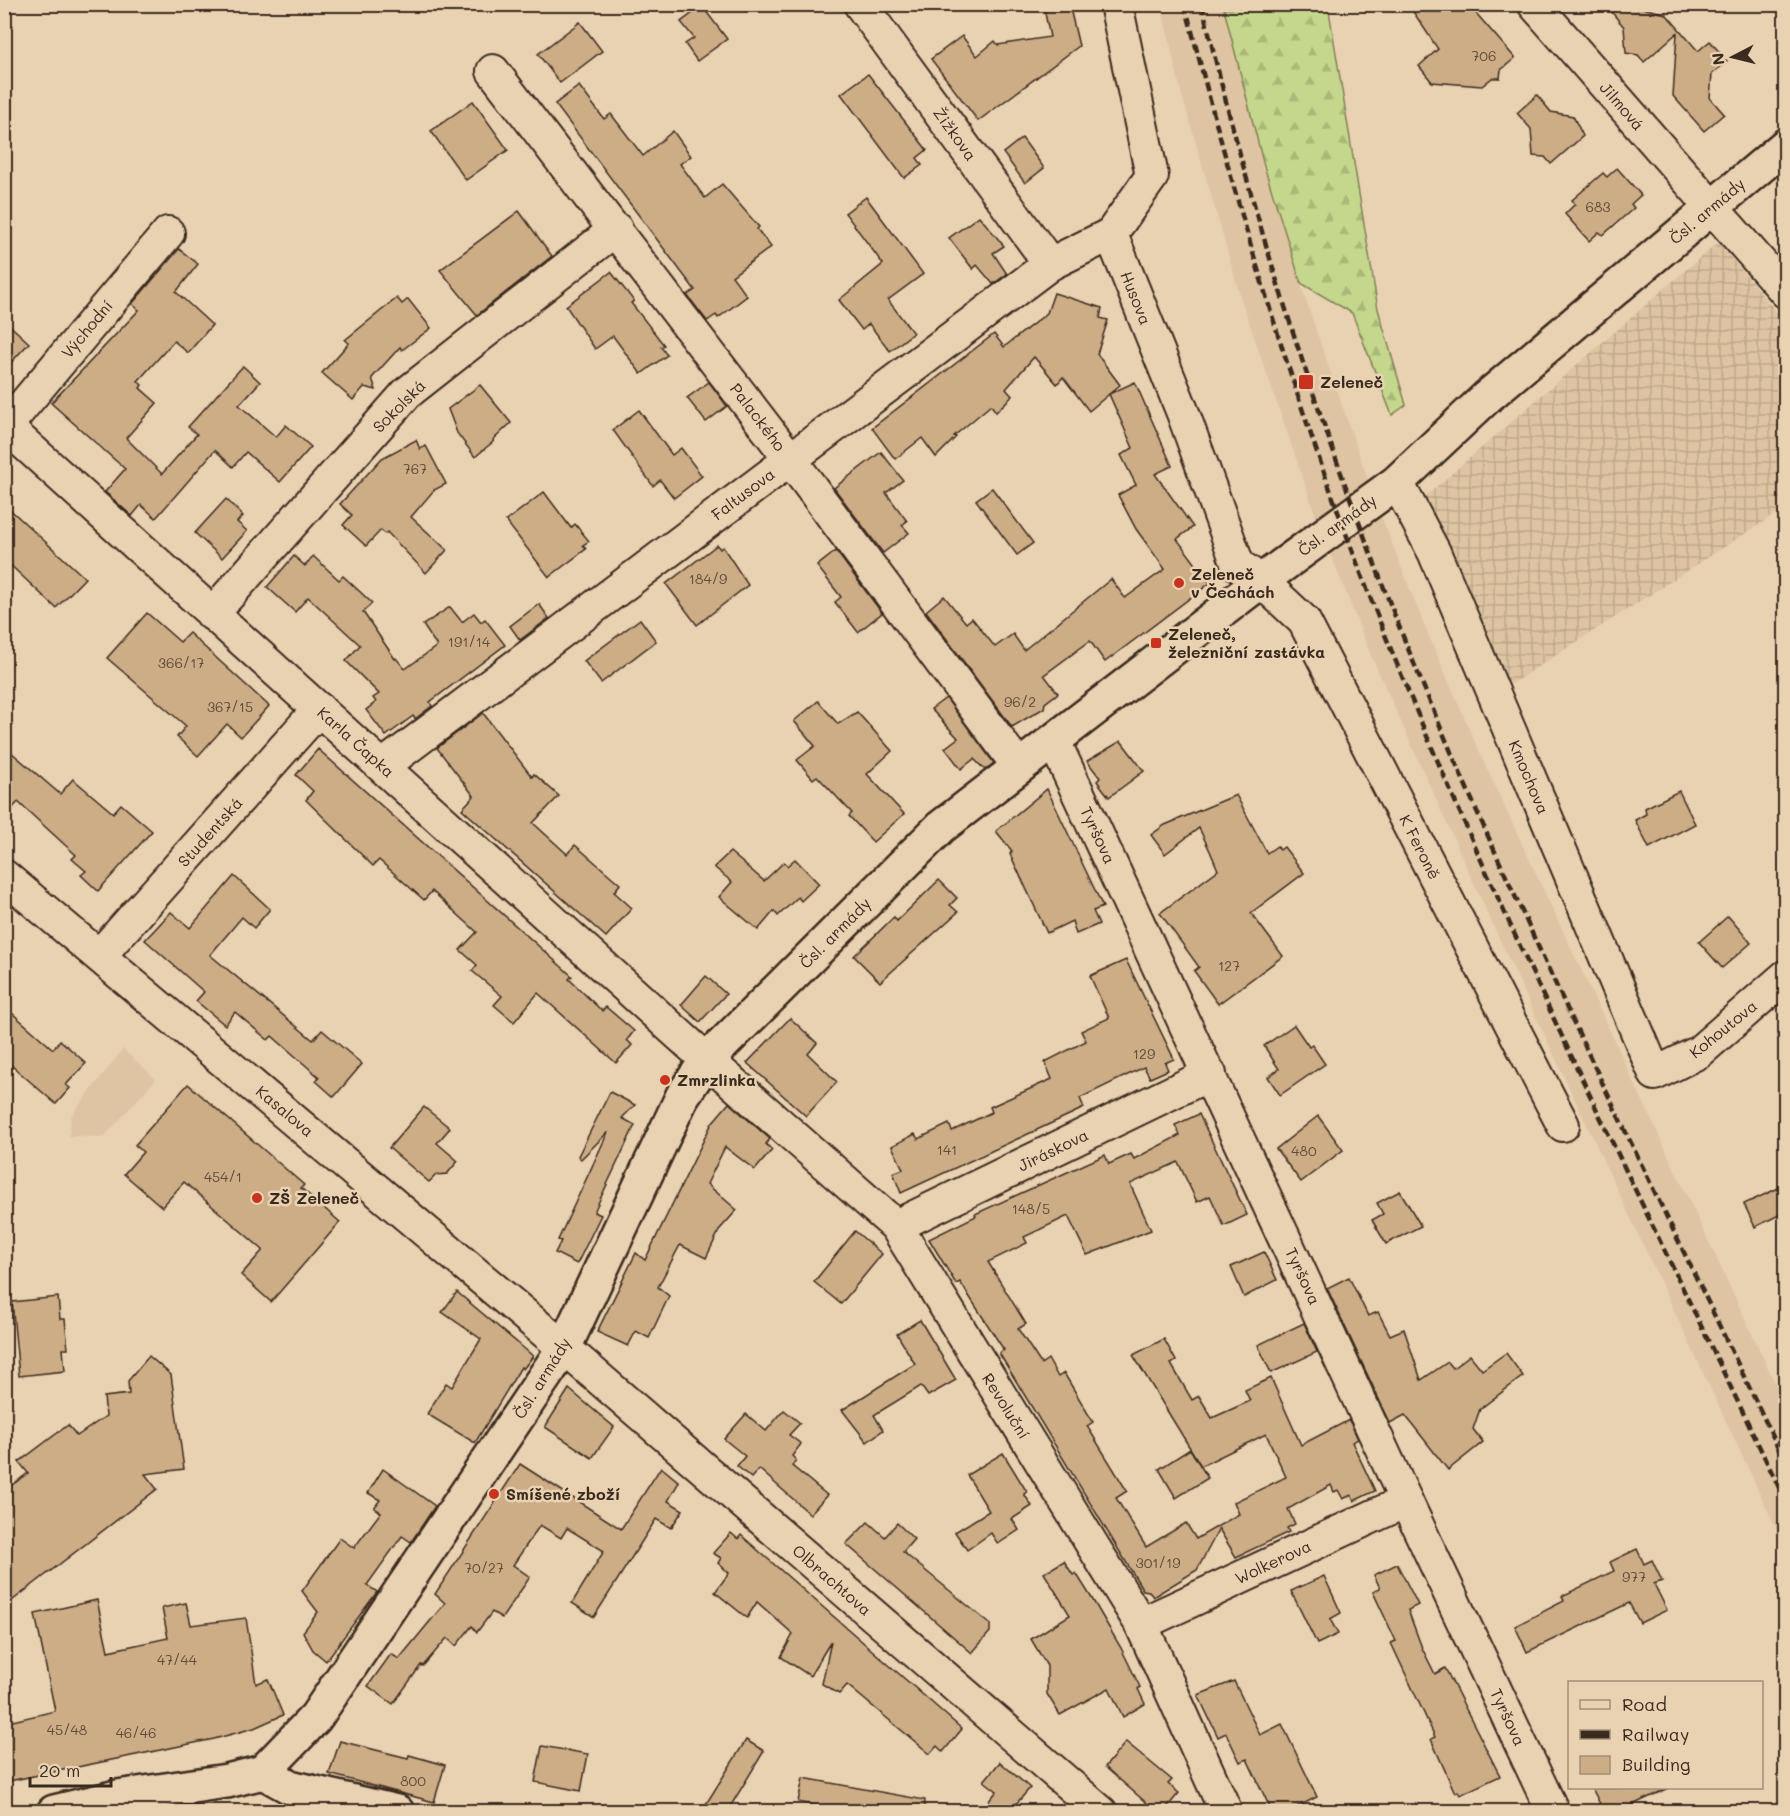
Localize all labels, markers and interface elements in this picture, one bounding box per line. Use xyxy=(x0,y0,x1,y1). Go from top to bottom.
north arrow xyxy=(1703,27,1763,87)
house number: 706 xyxy=(1472,46,1496,65)
text: N xyxy=(1706,52,1729,66)
street label: Jilmová xyxy=(1596,77,1649,134)
street label: Žižkova xyxy=(929,103,982,165)
street label: Čsl. armády xyxy=(1665,173,1749,248)
house number: 683 xyxy=(1585,197,1611,216)
street label: Husova xyxy=(1116,268,1157,328)
street label: Východní xyxy=(56,295,117,362)
place label: Zeleneč xyxy=(1320,371,1383,392)
marker: Zeleneč xyxy=(1297,373,1315,391)
street label: Sokolská xyxy=(368,375,430,437)
street label: Palackého xyxy=(726,378,791,455)
house number: 767 xyxy=(403,459,427,478)
street label: Faltusova xyxy=(707,463,779,524)
street label: Čsl. armády xyxy=(1293,489,1380,560)
place label: Zeleneč v Čechách xyxy=(1191,563,1274,602)
house number: 184/9 xyxy=(689,569,727,588)
marker: Zeleneč v Čechách xyxy=(1172,576,1186,590)
place label: Zeleneč, železniční zastávka xyxy=(1168,623,1325,662)
house number: 191/14 xyxy=(448,632,491,651)
marker: Zeleneč, železniční zastávka xyxy=(1149,636,1163,650)
house number: 366/17 xyxy=(158,653,204,672)
house number: 96/2 xyxy=(1004,692,1036,711)
house number: 367/15 xyxy=(207,697,253,716)
street label: Karla Čapka xyxy=(313,702,399,782)
street label: Kmochova xyxy=(1504,737,1554,817)
street label: Studentská xyxy=(173,792,247,871)
street label: Tyršova xyxy=(1076,803,1121,867)
street label: K Feroně xyxy=(1395,811,1446,883)
street label: Čsl. armády xyxy=(795,893,875,973)
house number: 127 xyxy=(1218,956,1240,975)
street label: Kohoutova xyxy=(1684,995,1761,1062)
house number: 129 xyxy=(1133,1044,1155,1063)
place label: Zmrzlinka xyxy=(677,1069,756,1090)
marker: Zmrzlinka xyxy=(658,1073,672,1087)
street label: Kasalova xyxy=(252,1080,319,1141)
street label: Jiráskova xyxy=(1014,1123,1092,1176)
house number: 141 xyxy=(937,1140,957,1159)
house number: 480 xyxy=(1291,1141,1317,1160)
house number: 454/1 xyxy=(204,1167,242,1186)
place label: ZŠ Zeleneč xyxy=(269,1187,359,1208)
marker: ZŠ Zeleneč xyxy=(250,1191,264,1205)
house number: 148/5 xyxy=(1012,1199,1050,1218)
street label: Tyršova xyxy=(1281,1244,1326,1308)
street label: Čsl. armády xyxy=(508,1333,575,1422)
street label: Revoluční xyxy=(978,1369,1035,1443)
place label: Smíšené zboží xyxy=(506,1483,620,1504)
marker: Smíšené zboží xyxy=(487,1487,501,1501)
street label: Wolkerova xyxy=(1231,1535,1314,1588)
street label: Olbrachtova xyxy=(788,1539,876,1620)
house number: 301/19 xyxy=(1136,1553,1180,1572)
house number: 70/27 xyxy=(464,1558,504,1577)
house number: 977 xyxy=(1622,1567,1646,1586)
house number: 47/44 xyxy=(157,1650,198,1669)
legend xyxy=(1568,1681,1763,1789)
street label: Tyršova xyxy=(1486,1685,1531,1749)
text: Road xyxy=(1622,1692,1667,1716)
house number: 45/48 xyxy=(47,1720,87,1739)
text: Railway xyxy=(1622,1722,1689,1746)
house number: 46/46 xyxy=(116,1723,156,1742)
scale bar xyxy=(30,1750,111,1788)
text: Building xyxy=(1622,1752,1690,1776)
text: 20 m xyxy=(39,1758,80,1782)
house number: 800 xyxy=(400,1771,426,1790)

